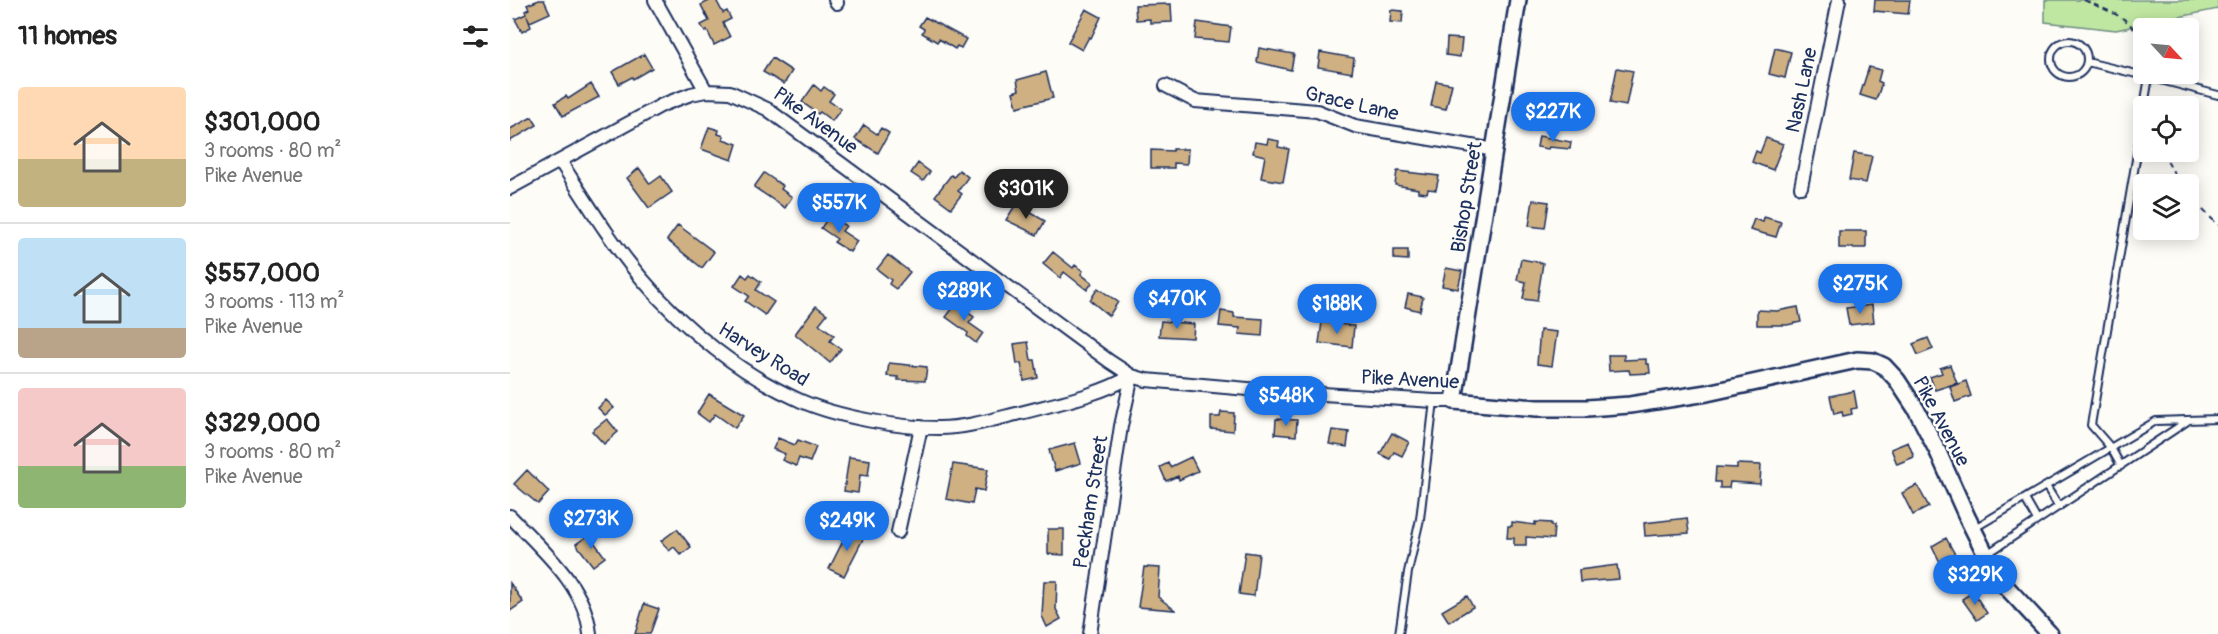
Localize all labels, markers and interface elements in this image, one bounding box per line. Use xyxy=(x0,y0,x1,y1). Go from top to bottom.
north arrow xyxy=(2133,18,2199,84)
map controls xyxy=(2133,18,2199,240)
text: 11 homes xyxy=(18,20,117,52)
icon: filters xyxy=(459,20,492,53)
street label: Nash Lane xyxy=(1780,45,1823,135)
street label: Pike Avenue xyxy=(768,81,863,160)
street label: Grace Lane xyxy=(1303,81,1401,126)
pin: $227K xyxy=(1511,92,1595,143)
button: locate xyxy=(2133,96,2199,162)
text: $227K xyxy=(1525,99,1581,124)
text: $301,000 xyxy=(204,106,320,138)
icon: home xyxy=(66,111,138,183)
text: 3 rooms · 80 m² xyxy=(204,138,341,163)
street label: Bishop Street xyxy=(1445,139,1488,254)
text: Pike Avenue xyxy=(204,163,303,188)
pin: $301K xyxy=(984,169,1068,220)
button: layers xyxy=(2133,174,2199,240)
text: $301K xyxy=(998,176,1054,201)
pin: $557K xyxy=(797,183,881,234)
text: $557K xyxy=(811,190,867,215)
text: $557,000 xyxy=(204,257,320,289)
icon: home xyxy=(66,262,138,334)
pin: $275K xyxy=(1818,264,1902,315)
pin: $289K xyxy=(922,271,1006,322)
text: $275K xyxy=(1832,271,1888,296)
text: $289K xyxy=(937,278,991,303)
pin: $470K xyxy=(1135,279,1219,330)
pin: $188K xyxy=(1295,284,1379,335)
text: $470K xyxy=(1148,286,1206,311)
text: 3 rooms · 113 m² xyxy=(204,289,344,314)
text: $188K xyxy=(1312,291,1362,316)
text: Pike Avenue xyxy=(204,314,303,339)
street label: Harvey Road xyxy=(714,317,814,392)
street label: Pike Avenue xyxy=(1360,364,1460,395)
street label: Pike Avenue xyxy=(1907,372,1976,471)
pin: $548K xyxy=(1244,376,1328,427)
text: $548K xyxy=(1258,383,1314,408)
text: $329,000 xyxy=(204,407,320,439)
icon: home xyxy=(66,412,138,484)
street label: Peckham Street xyxy=(1068,433,1114,570)
text: 3 rooms · 80 m² xyxy=(204,439,341,464)
text: Pike Avenue xyxy=(204,464,303,489)
pin: $273K xyxy=(549,499,633,550)
pin: $249K xyxy=(805,501,889,552)
text: $273K xyxy=(563,506,619,531)
text: $249K xyxy=(819,508,875,533)
pin: $329K xyxy=(1933,555,2017,606)
text: $329K xyxy=(1947,562,2003,587)

